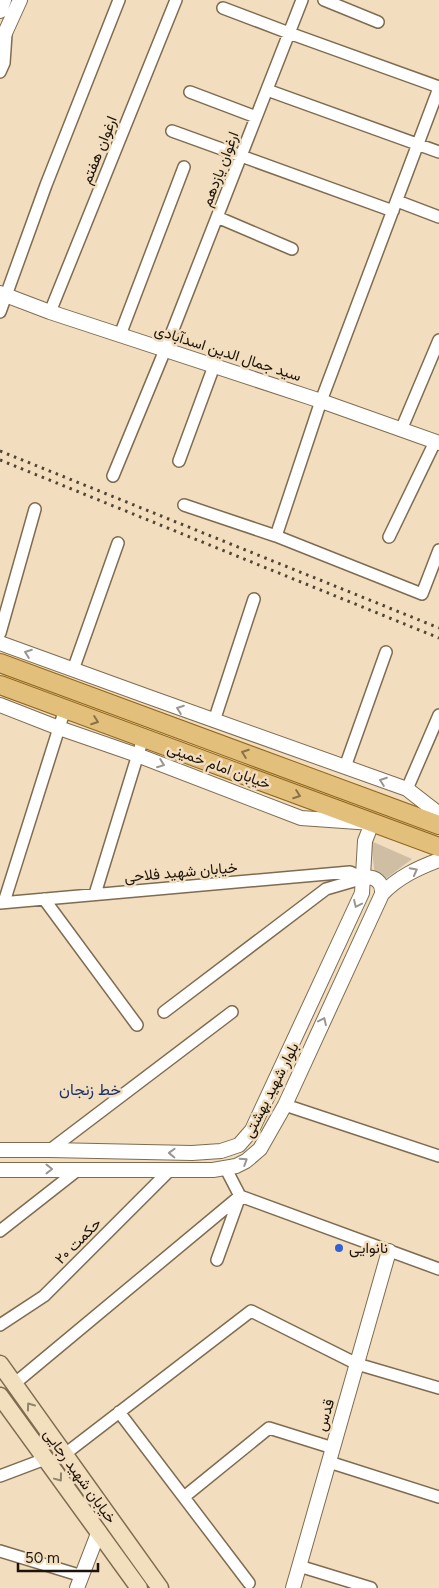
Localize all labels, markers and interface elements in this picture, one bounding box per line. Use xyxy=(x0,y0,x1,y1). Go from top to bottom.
street label: ارغوان هفتم xyxy=(77,113,122,187)
street label: ارغوان یازدهم xyxy=(197,129,243,209)
street label: سید جمال الدین اسدآبادی xyxy=(152,321,304,386)
one-way arrow xyxy=(24,649,33,659)
one-way arrow xyxy=(177,705,185,715)
one-way arrow xyxy=(90,714,99,725)
street label: خیابان امام خمینی xyxy=(165,739,273,794)
one-way arrow xyxy=(242,749,250,759)
one-way arrow xyxy=(156,758,164,768)
one-way arrow xyxy=(379,776,388,786)
one-way arrow xyxy=(292,789,300,799)
street label: خیابان شهید فلاحی xyxy=(124,858,239,887)
one-way arrow xyxy=(409,867,418,877)
one-way arrow xyxy=(352,899,363,908)
one-way arrow xyxy=(317,1017,328,1026)
street label: بلوار شهید بهشتی xyxy=(239,1039,304,1141)
district label: خط زنجان xyxy=(59,1080,121,1100)
one-way arrow xyxy=(167,1148,175,1158)
one-way arrow xyxy=(239,1158,248,1167)
one-way arrow xyxy=(45,1164,53,1174)
street label: حکمت ۲۰ xyxy=(51,1214,105,1268)
place label: نانوایی xyxy=(349,1239,388,1258)
marker: نانوایی xyxy=(333,1242,345,1254)
street label: قدس xyxy=(312,1397,339,1433)
one-way arrow xyxy=(27,1402,36,1412)
street label: خیابان شهید رجایی xyxy=(39,1425,120,1527)
one-way arrow xyxy=(53,1472,62,1482)
scale bar xyxy=(18,1540,98,1572)
text: 50 m xyxy=(25,1549,60,1567)

